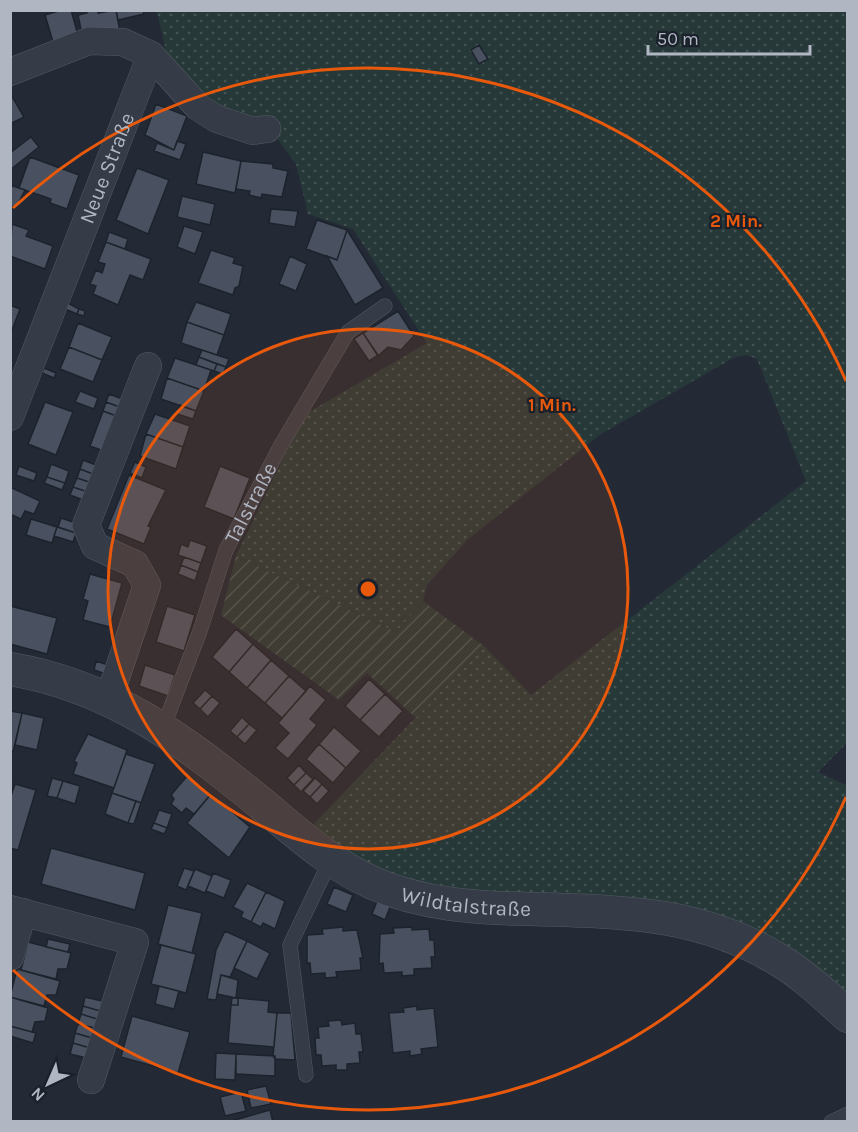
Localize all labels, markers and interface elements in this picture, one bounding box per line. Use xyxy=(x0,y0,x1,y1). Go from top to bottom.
scale bar xyxy=(648,18,810,56)
text: 50 m xyxy=(657,28,699,50)
street label: Neue Straße xyxy=(74,109,139,227)
text: 2 Min. xyxy=(710,210,762,232)
text: 1 Min. xyxy=(528,394,576,416)
street label: Talstraße xyxy=(220,458,282,547)
centre of rings xyxy=(358,579,378,599)
street label: Wildtalstraße xyxy=(399,882,531,921)
north arrow xyxy=(18,1054,78,1114)
text: N xyxy=(27,1084,49,1105)

